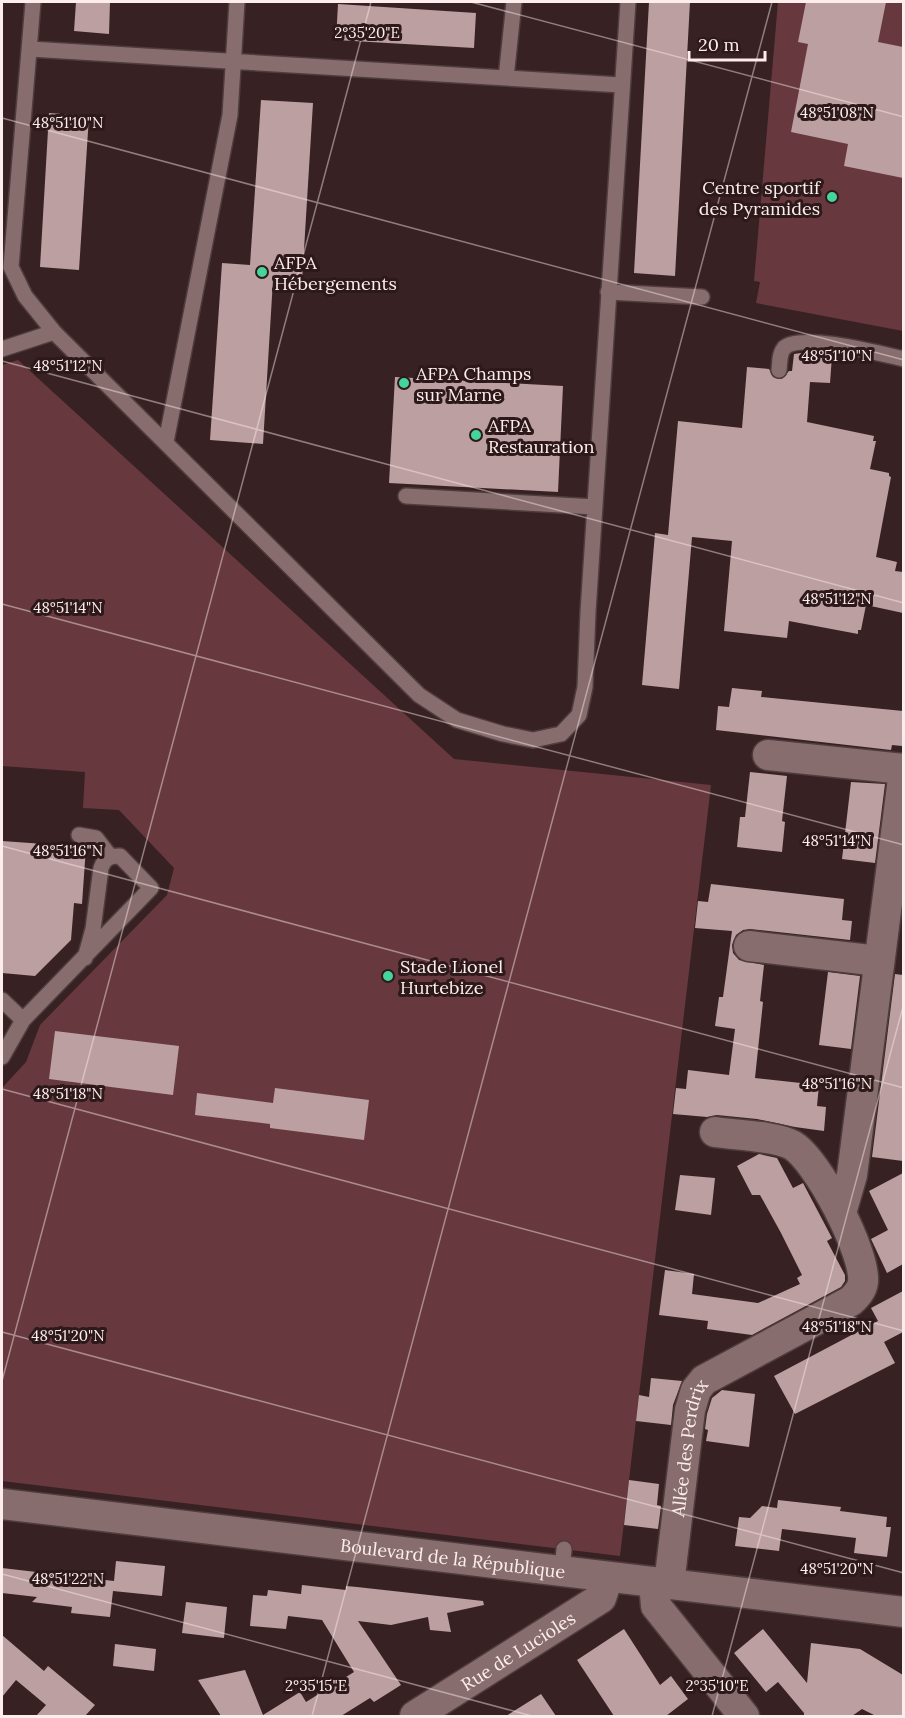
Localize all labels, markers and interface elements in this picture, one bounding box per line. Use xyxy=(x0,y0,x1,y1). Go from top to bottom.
text: 2°35'20"E xyxy=(334,23,400,42)
scale bar xyxy=(689,24,766,62)
text: 20 m xyxy=(698,33,740,56)
text: 48°51'08"N xyxy=(800,103,874,122)
text: 48°51'10"N xyxy=(33,113,103,132)
place label: Centre sportif des Pyramides xyxy=(699,176,822,220)
marker: Centre sportif des Pyramides xyxy=(825,190,839,204)
place label: AFPA Hébergements xyxy=(273,251,397,295)
marker: AFPA Hébergements xyxy=(255,265,269,279)
text: 48°51'10"N xyxy=(802,346,872,365)
text: 48°51'12"N xyxy=(33,356,103,375)
place label: AFPA Champs sur Marne xyxy=(415,362,531,406)
marker: AFPA Champs sur Marne xyxy=(397,376,411,390)
place label: AFPA Restauration xyxy=(487,414,595,458)
marker: AFPA Restauration xyxy=(469,428,483,442)
text: 48°51'12"N xyxy=(802,589,872,608)
text: 48°51'14"N xyxy=(33,598,103,617)
text: 48°51'14"N xyxy=(802,831,872,850)
text: 48°51'16"N xyxy=(33,841,103,860)
place label: Stade Lionel Hurtebize xyxy=(400,955,503,999)
marker: Stade Lionel Hurtebize xyxy=(381,969,395,983)
text: 48°51'16"N xyxy=(802,1074,872,1093)
text: 48°51'18"N xyxy=(33,1084,103,1103)
text: 48°51'18"N xyxy=(802,1317,872,1336)
text: 48°51'20"N xyxy=(31,1326,105,1345)
street label: Allée des Perdrix xyxy=(666,1373,713,1519)
street label: Boulevard de la République xyxy=(339,1533,567,1583)
text: 48°51'20"N xyxy=(800,1559,874,1578)
text: 48°51'22"N xyxy=(32,1569,104,1588)
street label: Rue de Lucioles xyxy=(456,1606,580,1695)
text: 2°35'15"E xyxy=(285,1676,347,1695)
text: 2°35'10"E xyxy=(685,1676,749,1695)

